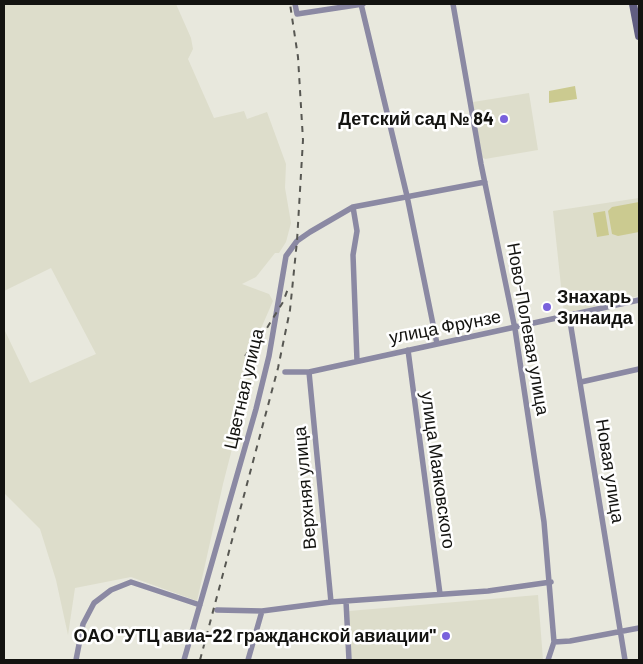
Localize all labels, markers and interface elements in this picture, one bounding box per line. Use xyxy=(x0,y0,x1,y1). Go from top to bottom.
place label: Детский сад № 84 xyxy=(338,108,494,130)
marker: Детский сад № 84 xyxy=(498,113,510,125)
street label: Ново-Полевая улица xyxy=(502,241,554,417)
place label: Знахарь Зинаида xyxy=(557,286,633,328)
marker: Знахарь Зинаида xyxy=(541,301,553,313)
street label: улица Фрунзе xyxy=(387,306,503,348)
street label: Цветная улица xyxy=(220,327,268,451)
street label: улица Маяковского xyxy=(416,390,460,550)
street label: Новая улица xyxy=(591,417,629,525)
street label: Верхняя улица xyxy=(289,426,321,550)
place label: ОАО "УТЦ авиа-22 гражданской авиации" xyxy=(74,625,436,647)
marker: ОАО "УТЦ авиа-22 гражданской авиации" xyxy=(440,630,452,642)

